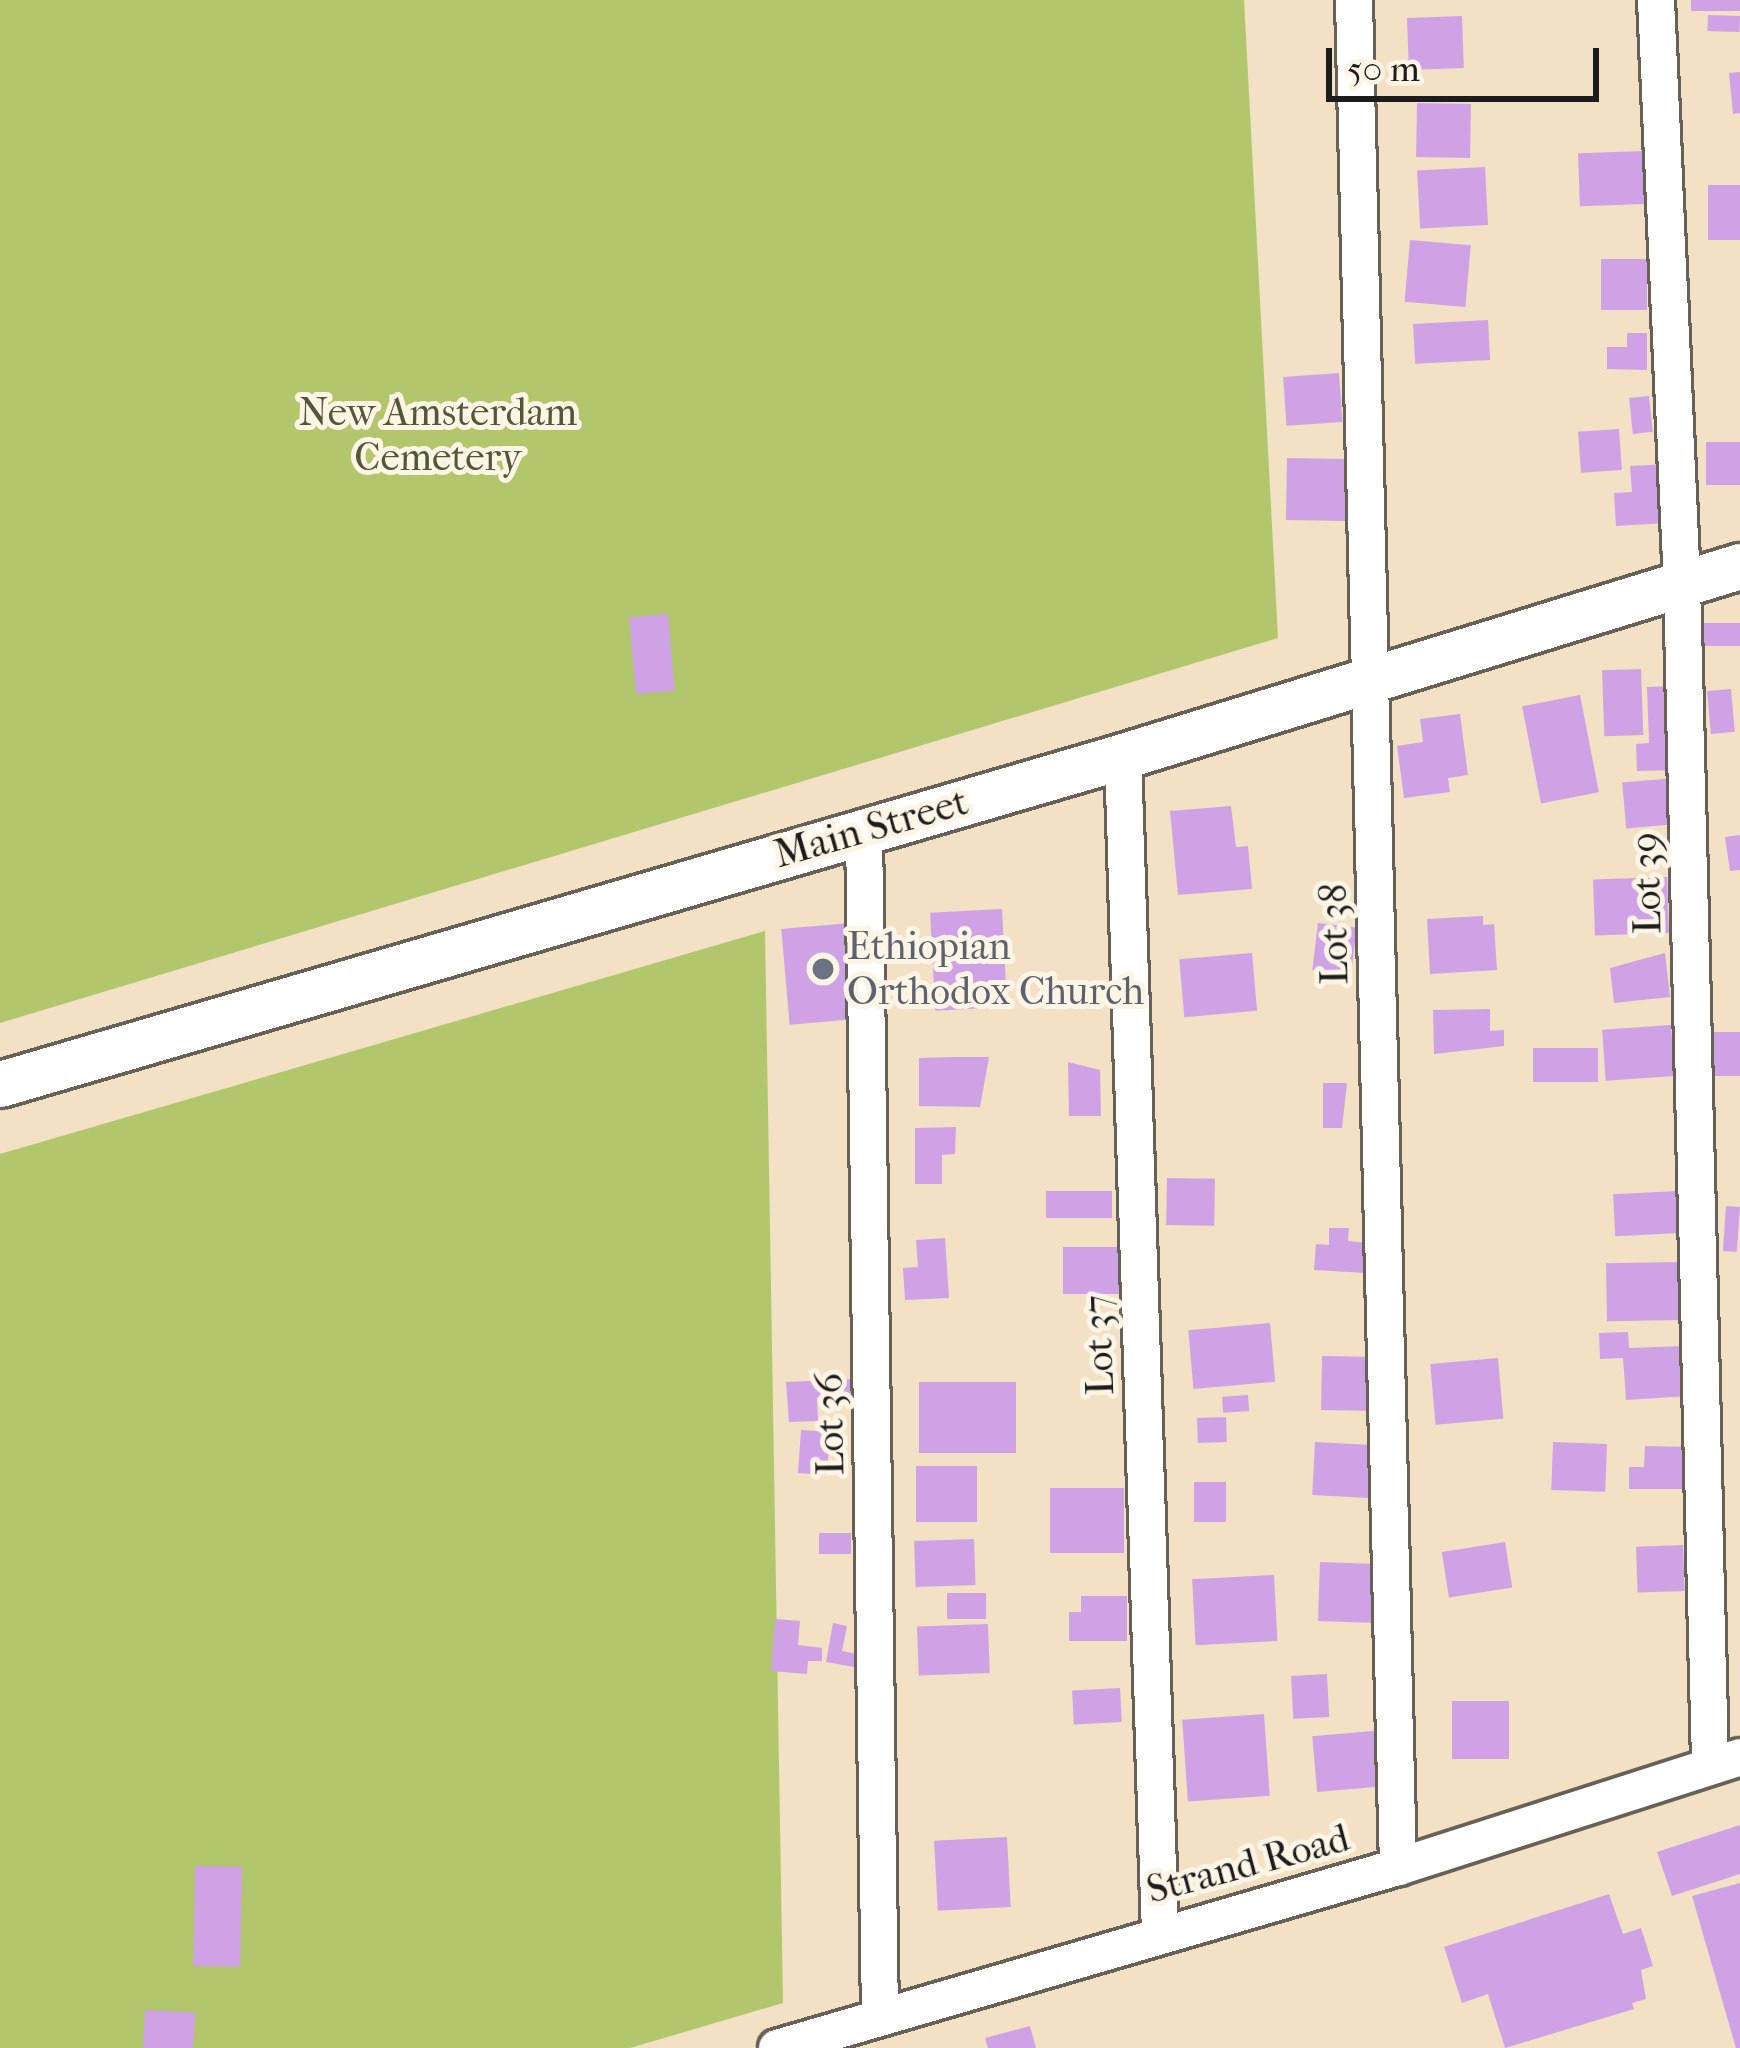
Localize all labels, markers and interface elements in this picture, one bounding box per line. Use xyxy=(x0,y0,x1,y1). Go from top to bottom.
scale bar xyxy=(1332,24,1605,98)
text: 50 m xyxy=(1347,48,1420,90)
park label: New Amsterdam Cemetery xyxy=(299,390,577,481)
street label: Main Street xyxy=(769,778,973,878)
street label: Lot 39 xyxy=(1623,832,1671,934)
street label: Lot 38 xyxy=(1310,883,1358,985)
place label: Ethiopian Orthodox Church xyxy=(847,924,1144,1015)
marker: Ethiopian Orthodox Church xyxy=(810,956,836,982)
street label: Lot 37 xyxy=(1074,1294,1124,1396)
street label: Lot 36 xyxy=(806,1372,854,1476)
street label: Strand Road xyxy=(1142,1815,1354,1913)

